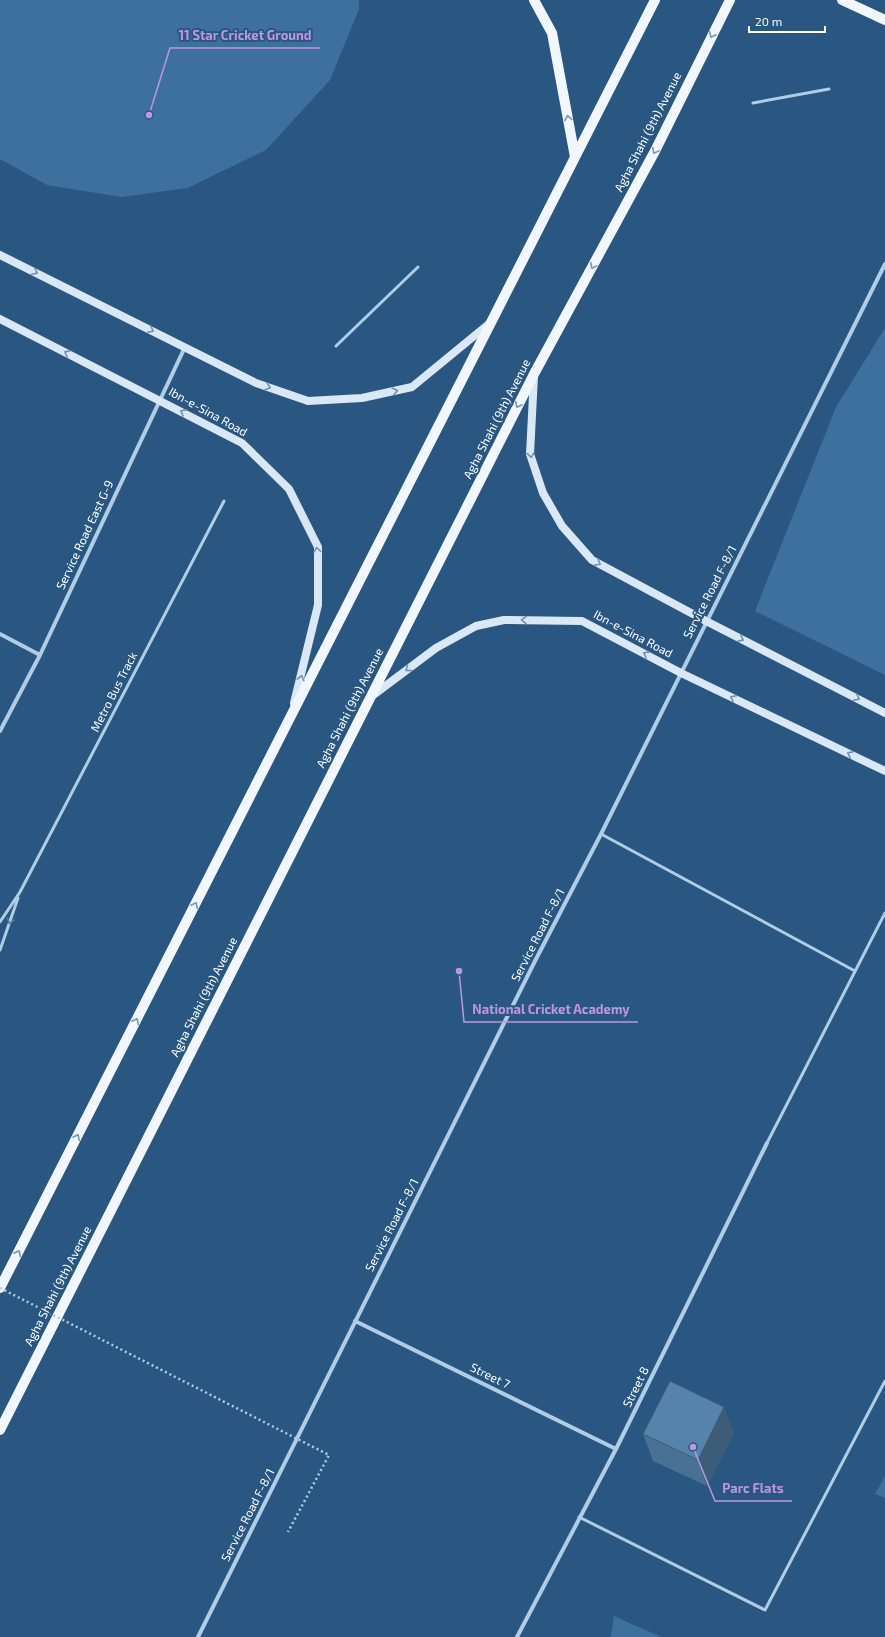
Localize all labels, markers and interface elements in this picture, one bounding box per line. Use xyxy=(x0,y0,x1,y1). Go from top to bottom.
scale bar xyxy=(749,8,825,34)
text: 20 m xyxy=(755,14,782,28)
callout: 11 Star Cricket Ground xyxy=(170,23,320,48)
text: 11 Star Cricket Ground xyxy=(178,27,312,43)
one-way arrow xyxy=(710,31,717,38)
street label: Agha Shahi (9th) Avenue xyxy=(611,69,683,194)
one-way arrow xyxy=(564,115,572,121)
one-way arrow xyxy=(652,147,659,154)
one-way arrow xyxy=(590,262,597,269)
one-way arrow xyxy=(31,267,38,275)
one-way arrow xyxy=(147,325,154,333)
one-way arrow xyxy=(64,350,71,358)
street label: Agha Shahi (9th) Avenue xyxy=(460,356,532,481)
one-way arrow xyxy=(264,382,271,391)
street label: Ibn-e-Sina Road xyxy=(167,384,250,438)
one-way arrow xyxy=(391,387,398,395)
one-way arrow xyxy=(516,401,523,408)
one-way arrow xyxy=(180,409,187,417)
one-way arrow xyxy=(526,451,535,458)
street label: Service Road East G-9 xyxy=(53,478,116,591)
street label: Service Road F-8/1 xyxy=(680,543,739,640)
one-way arrow xyxy=(313,547,322,553)
one-way arrow xyxy=(593,558,601,566)
street label: Ibn-e-Sina Road xyxy=(591,606,675,660)
one-way arrow xyxy=(521,616,527,624)
one-way arrow xyxy=(737,634,744,642)
street label: Agha Shahi (9th) Avenue xyxy=(313,645,385,770)
street label: Metro Bus Track xyxy=(87,649,139,734)
one-way arrow xyxy=(643,652,650,659)
one-way arrow xyxy=(405,664,412,671)
one-way arrow xyxy=(296,674,304,681)
one-way arrow xyxy=(852,693,860,701)
one-way arrow xyxy=(730,695,737,703)
one-way arrow xyxy=(847,752,854,759)
street label: Service Road F-8/1 xyxy=(508,886,567,983)
one-way arrow xyxy=(190,902,197,909)
one-way arrow xyxy=(6,918,15,925)
street label: Agha Shahi (9th) Avenue xyxy=(167,934,239,1059)
callout: National Cricket Academy xyxy=(464,997,638,1022)
text: National Cricket Academy xyxy=(472,1001,630,1017)
one-way arrow xyxy=(131,1018,138,1025)
one-way arrow xyxy=(72,1134,79,1141)
street label: Service Road F-8/1 xyxy=(362,1176,421,1273)
street label: Agha Shahi (9th) Avenue xyxy=(21,1223,93,1348)
one-way arrow xyxy=(13,1250,21,1257)
street label: Street 7 xyxy=(468,1360,512,1391)
street label: Street 8 xyxy=(619,1364,651,1409)
street label: Service Road F-8/1 xyxy=(218,1466,277,1563)
callout: Parc Flats xyxy=(715,1476,792,1501)
text: Parc Flats xyxy=(722,1480,784,1496)

